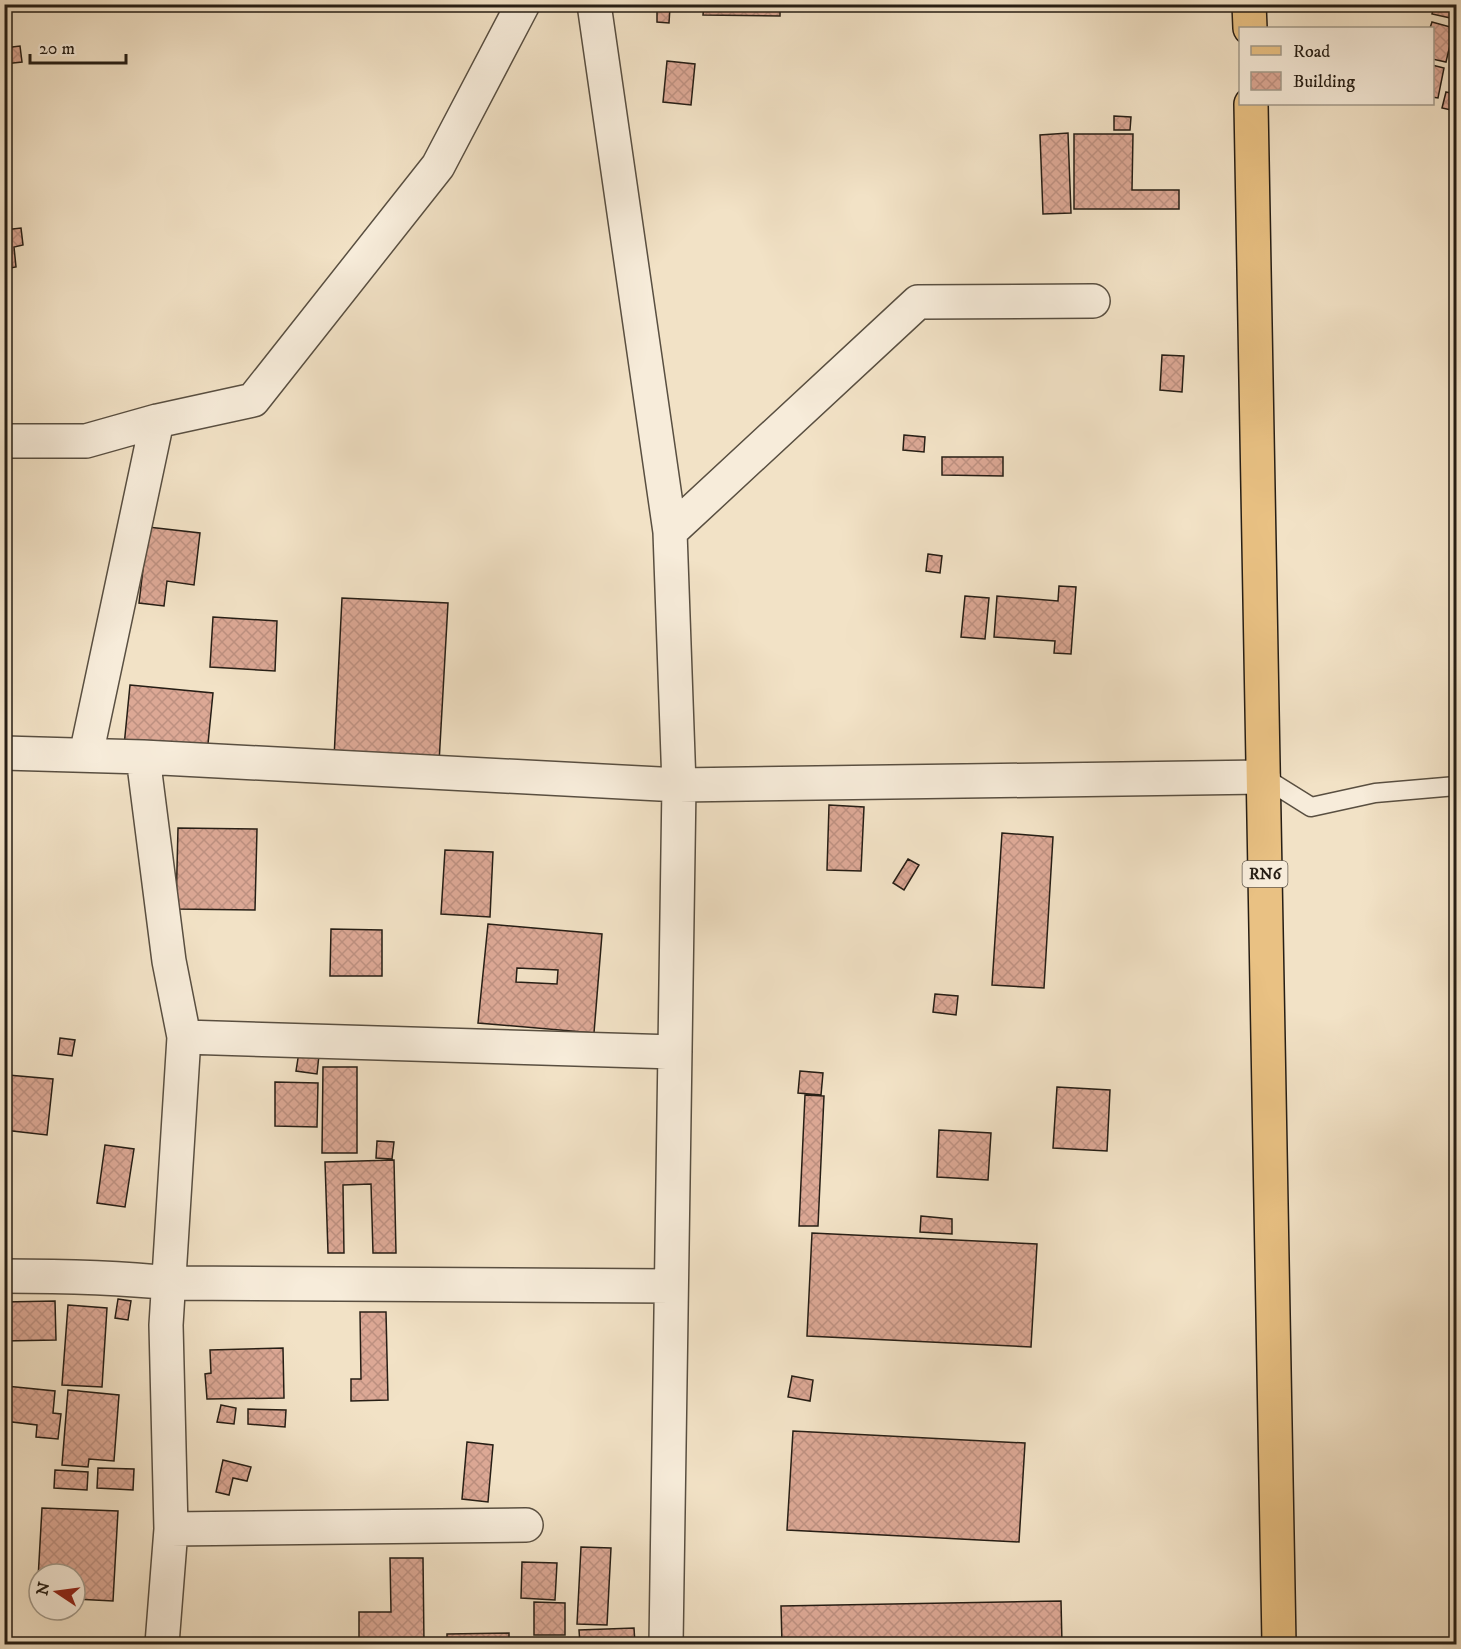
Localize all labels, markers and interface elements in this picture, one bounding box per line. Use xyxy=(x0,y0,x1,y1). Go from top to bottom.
scale bar xyxy=(30,27,126,65)
legend xyxy=(1239,27,1434,105)
text: 20 m xyxy=(39,38,75,60)
text: Road xyxy=(1293,41,1330,63)
text: Building xyxy=(1293,71,1355,93)
road number: RN6 xyxy=(1242,861,1288,887)
north arrow xyxy=(27,1562,87,1622)
text: N xyxy=(32,1580,55,1598)

